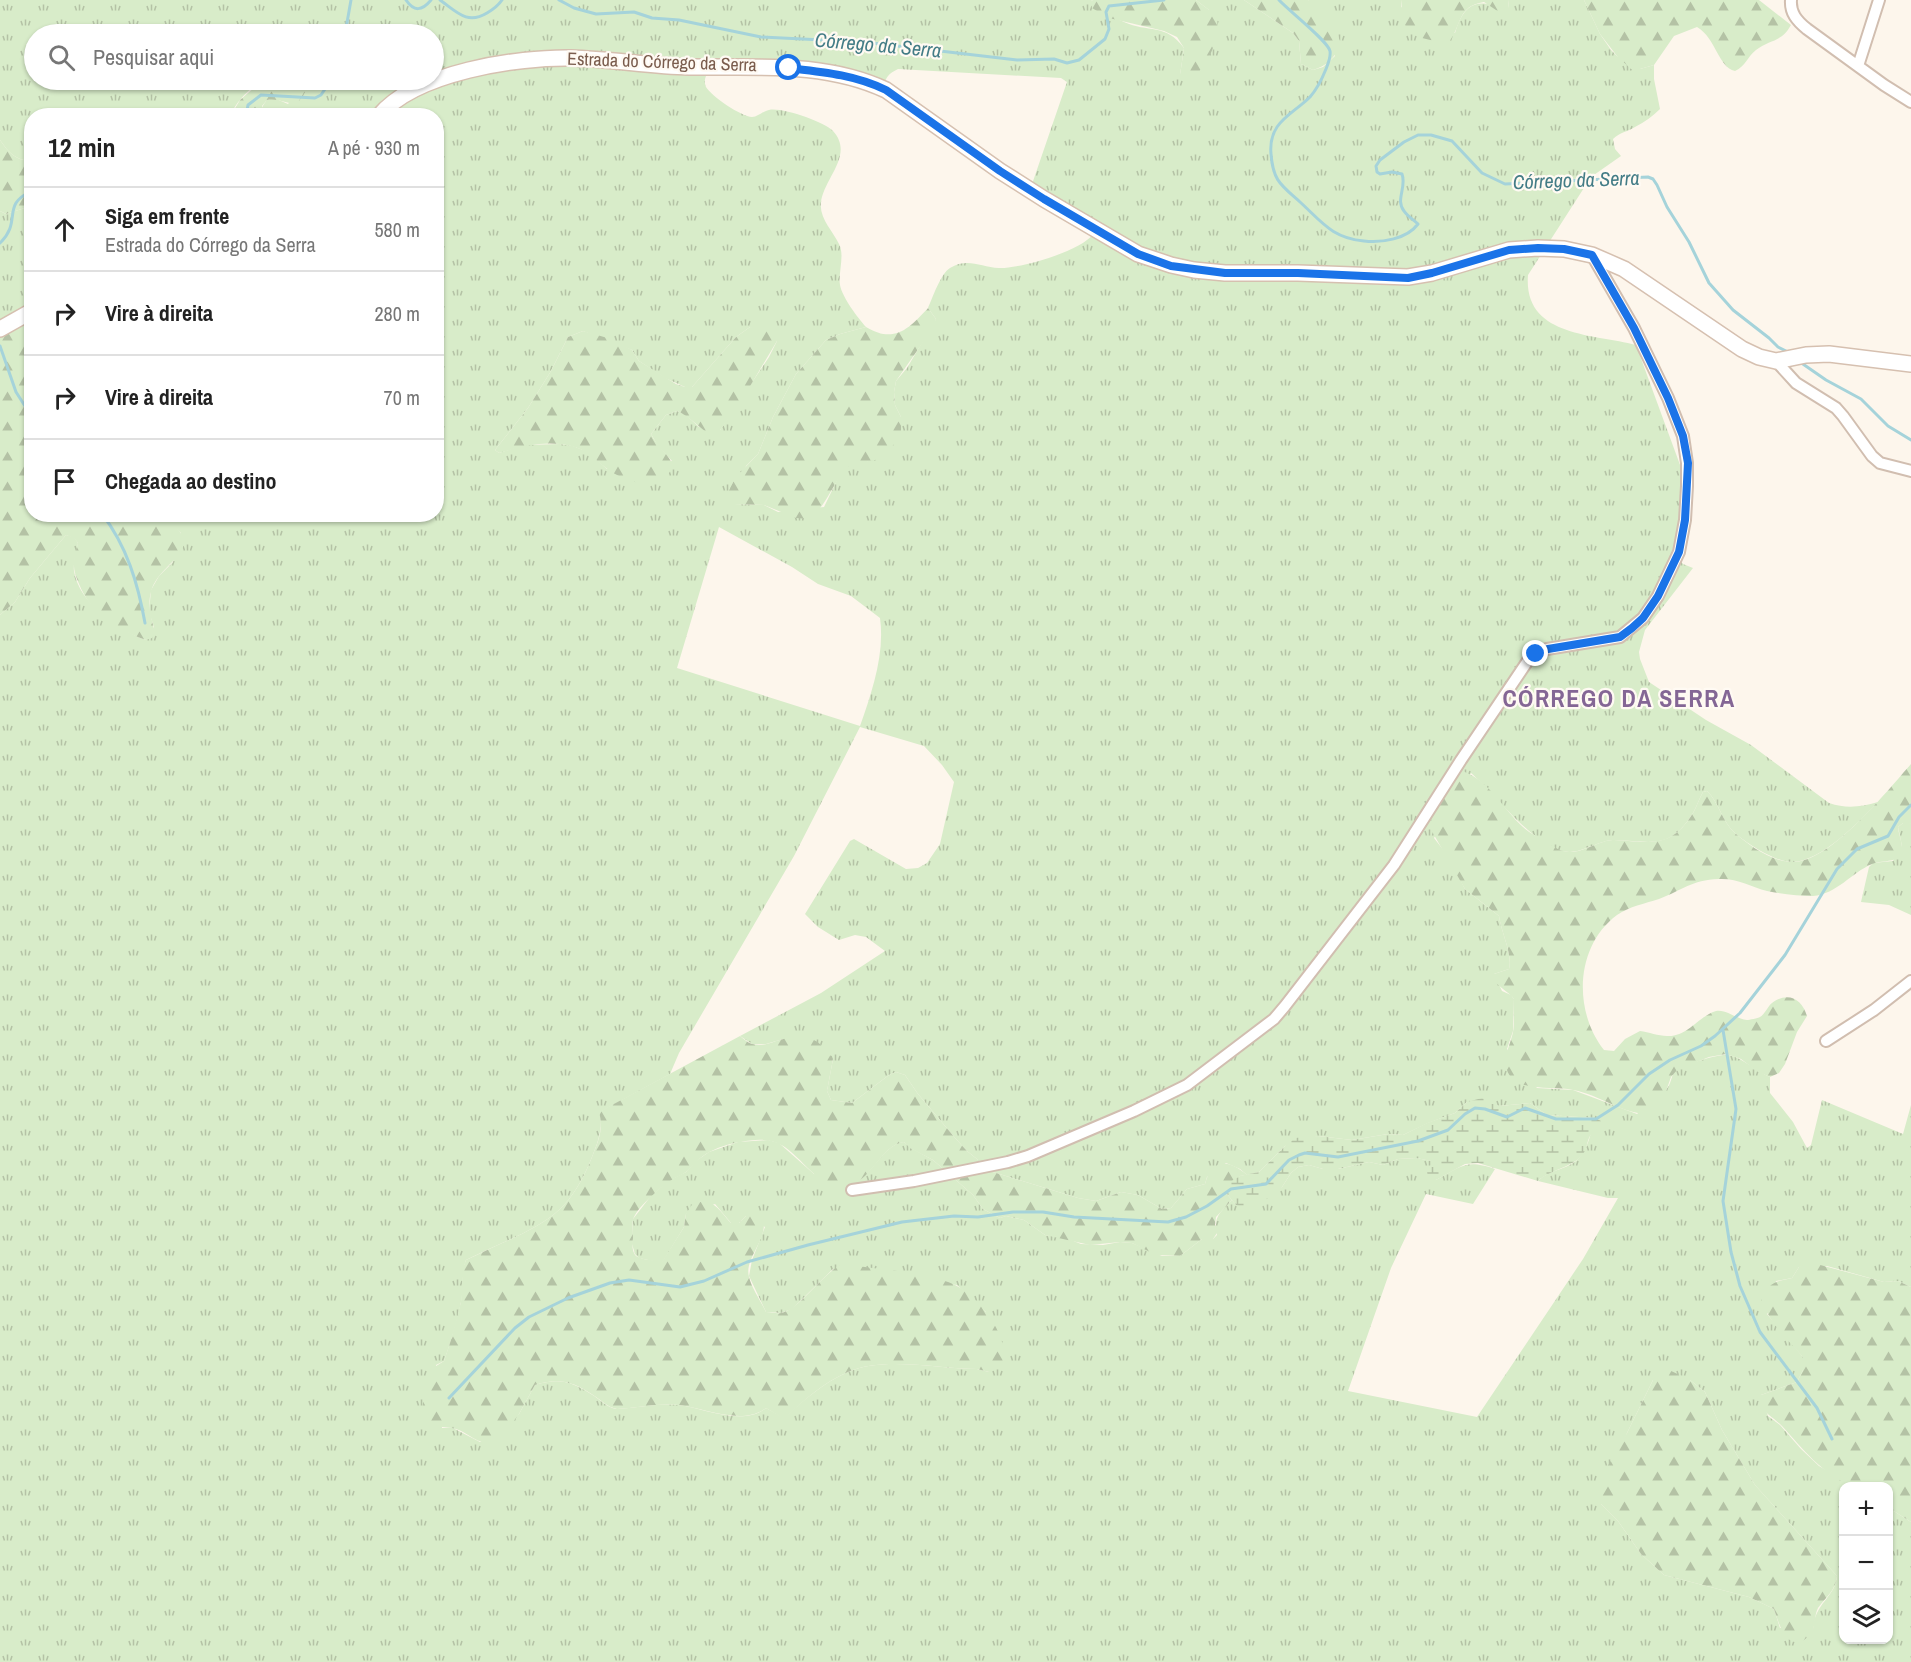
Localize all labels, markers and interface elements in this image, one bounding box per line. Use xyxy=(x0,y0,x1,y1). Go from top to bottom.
search box xyxy=(24,24,444,90)
water label: Córrego da Serra xyxy=(814,26,942,63)
icon: search xyxy=(45,41,78,74)
text: Pesquisar aqui xyxy=(93,42,214,72)
street label: Estrada do Córrego da Serra xyxy=(567,46,757,77)
route start xyxy=(775,54,801,80)
text: 12 min xyxy=(48,130,116,165)
text: A pé · 930 m xyxy=(328,134,420,161)
water label: Córrego da Serra xyxy=(1512,164,1640,195)
text: Siga em frente xyxy=(105,201,229,231)
icon: ahead xyxy=(48,213,81,246)
text: 580 m xyxy=(374,216,420,243)
text: Estrada do Córrego da Serra xyxy=(105,231,316,258)
icon: right xyxy=(48,297,81,330)
text: Vire à direita xyxy=(105,298,213,328)
text: 280 m xyxy=(374,300,420,327)
icon: right xyxy=(48,381,81,414)
text: Vire à direita xyxy=(105,382,213,412)
text: 70 m xyxy=(384,384,420,411)
icon: arrive xyxy=(48,465,81,498)
text: Chegada ao destino xyxy=(105,466,276,496)
route end xyxy=(1522,640,1548,666)
district label: CÓRREGO DA SERRA xyxy=(1502,682,1736,714)
map controls xyxy=(1839,1482,1893,1644)
button: + xyxy=(1839,1482,1893,1536)
button: − xyxy=(1839,1536,1893,1590)
button: layers xyxy=(1839,1590,1893,1644)

